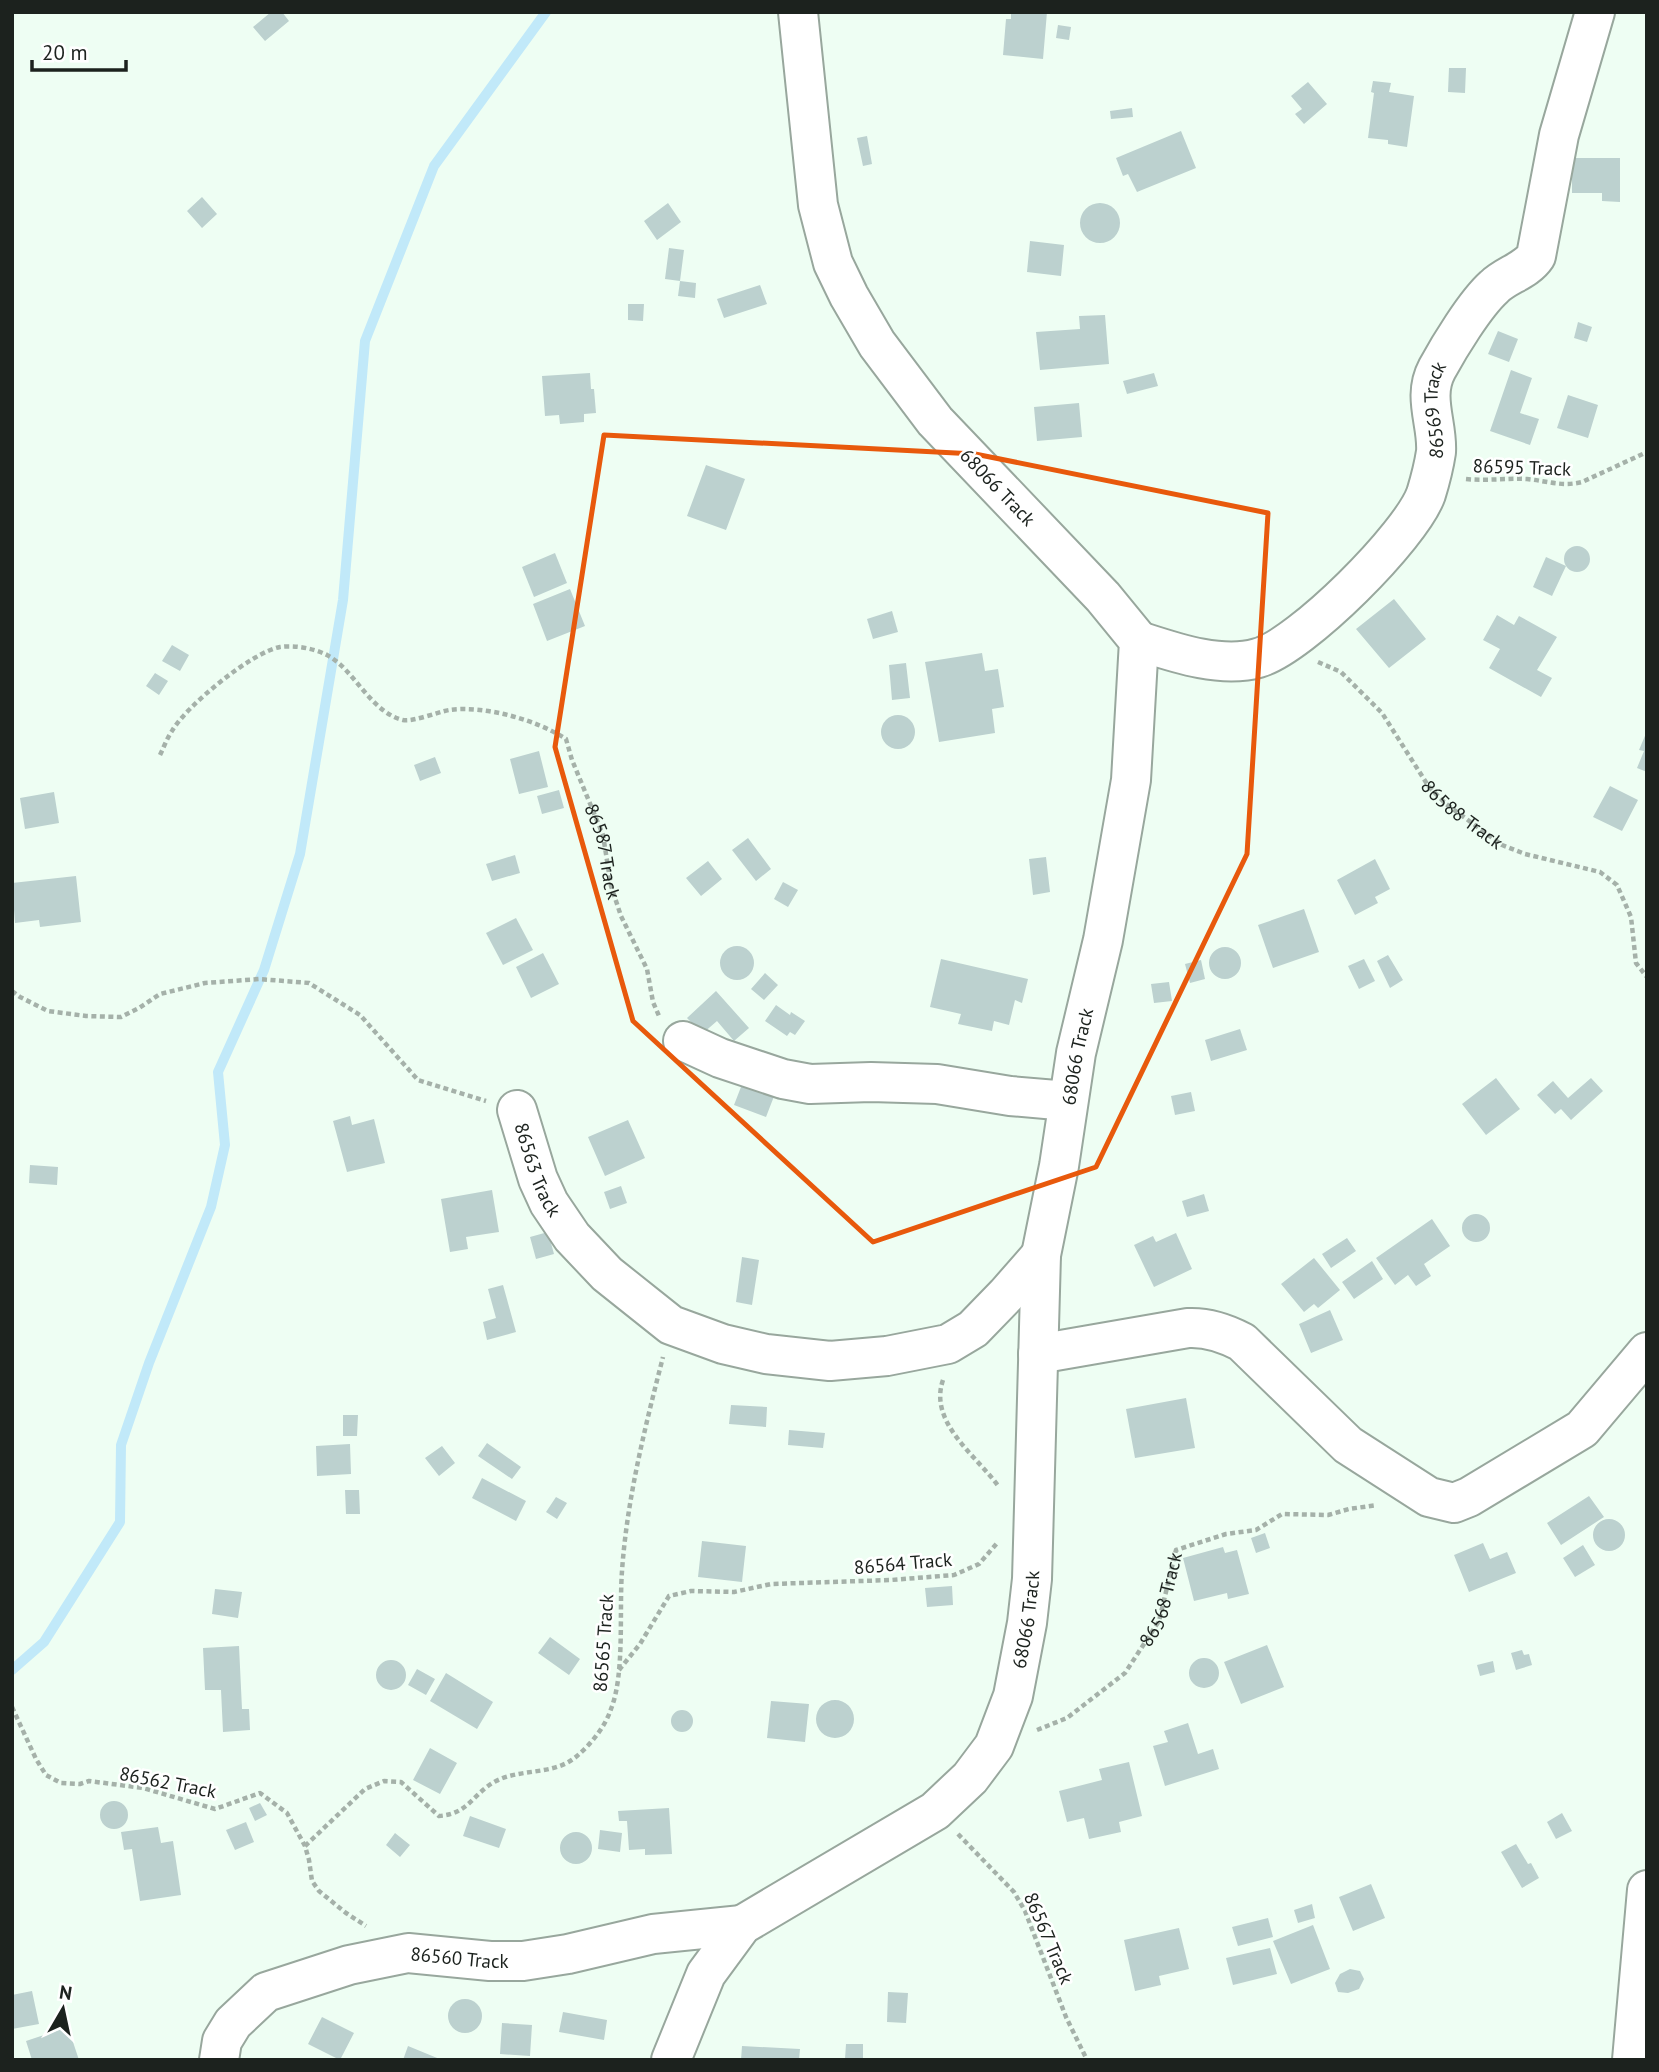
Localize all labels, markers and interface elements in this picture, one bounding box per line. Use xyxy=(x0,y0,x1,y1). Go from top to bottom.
scale bar xyxy=(32,28,126,72)
text: 20 m xyxy=(42,39,88,66)
street label: 86569 Track xyxy=(1418,357,1451,460)
street label: 68066 Track xyxy=(955,443,1041,531)
street label: 86595 Track xyxy=(1472,453,1572,481)
street label: 86588 Track xyxy=(1416,776,1508,854)
street label: 86587 Track xyxy=(579,800,626,902)
street label: 68066 Track xyxy=(1056,1005,1098,1107)
street label: 86563 Track xyxy=(510,1120,567,1221)
street label: 86564 Track xyxy=(853,1547,953,1579)
street label: 86568 Track xyxy=(1134,1550,1187,1651)
street label: 68066 Track xyxy=(1007,1570,1044,1670)
street label: 86565 Track xyxy=(588,1593,618,1693)
street label: 86562 Track xyxy=(117,1761,219,1803)
street label: 86567 Track xyxy=(1019,1889,1079,1987)
street label: 86560 Track xyxy=(410,1941,509,1973)
north arrow xyxy=(28,1974,98,2044)
text: N xyxy=(58,1979,74,2005)

